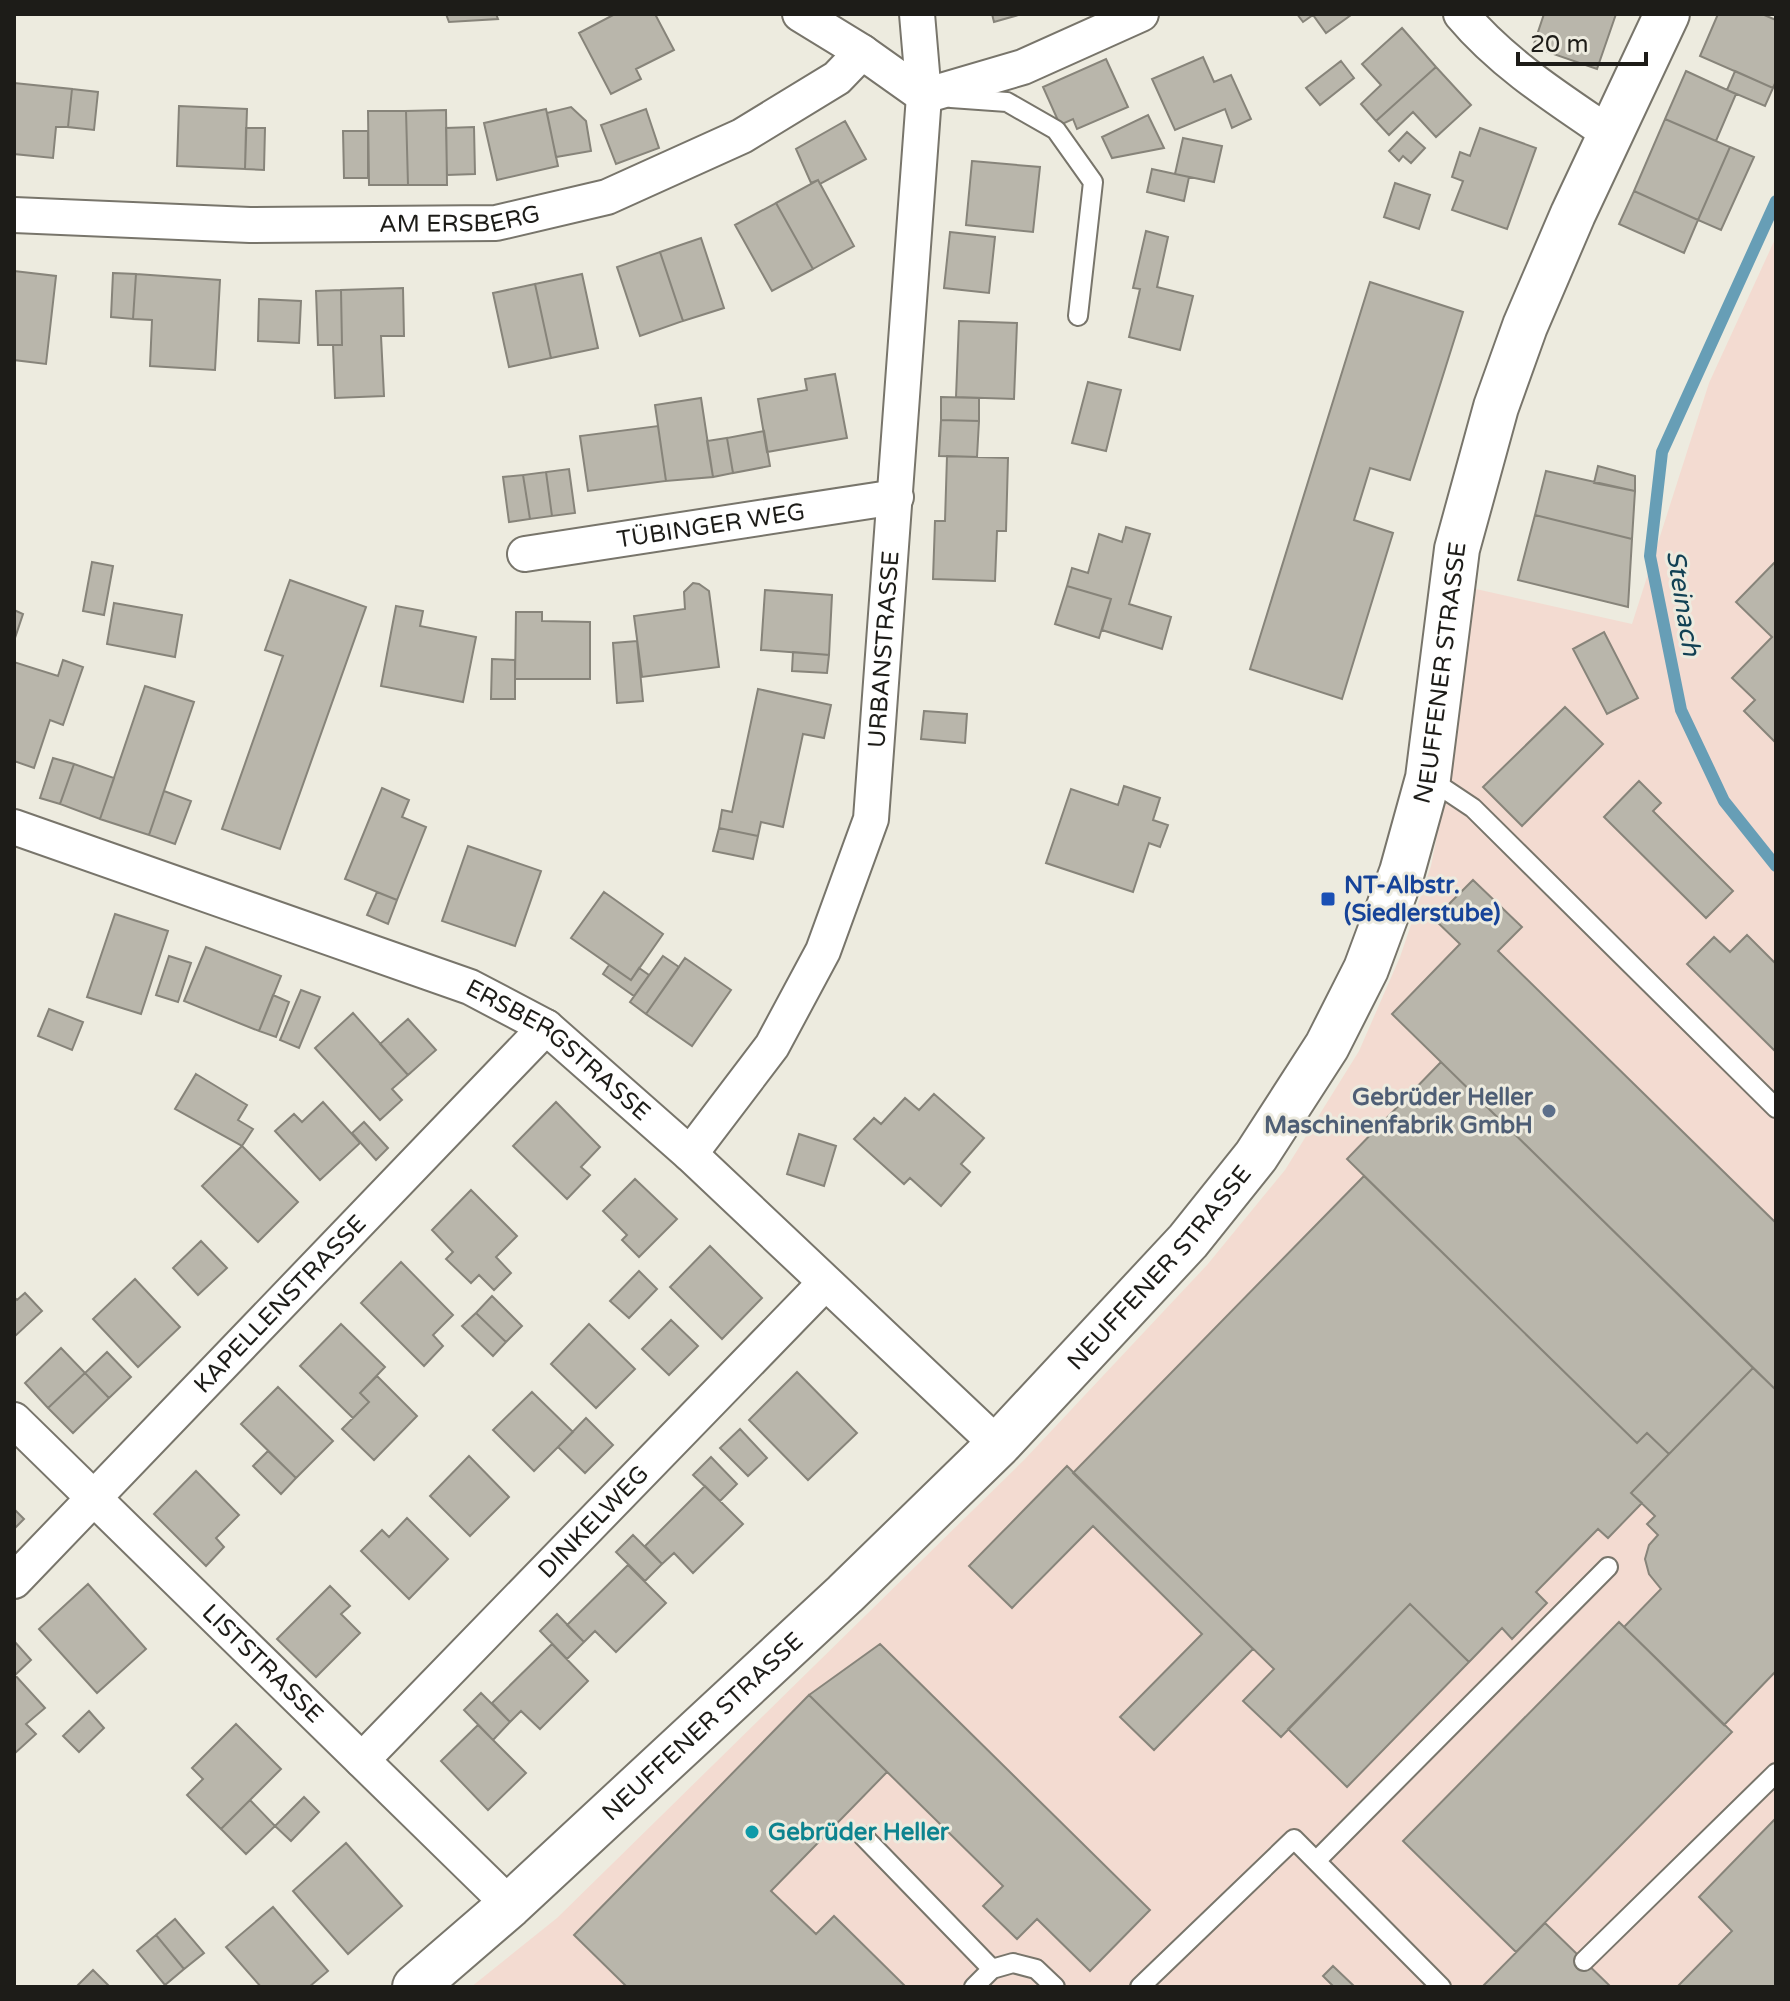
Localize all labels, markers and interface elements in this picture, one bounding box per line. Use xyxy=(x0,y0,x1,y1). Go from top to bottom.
scale bar xyxy=(1518,16,1646,66)
text: 20 m xyxy=(1530,30,1588,59)
street label: AM ERSBERG xyxy=(379,199,543,239)
street label: TÜBINGER WEG xyxy=(615,497,807,555)
street label: NEUFFENER STRASSE xyxy=(1408,540,1473,807)
water label: Steinach xyxy=(1660,548,1707,659)
street label: URBANSTRASSE xyxy=(862,550,906,749)
place label: NT-Albstr. (Siedlerstube) xyxy=(1344,871,1500,928)
marker: NT-Albstr. (Siedlerstube) xyxy=(1319,890,1337,908)
street label: ERSBERGSTRASSE xyxy=(461,973,656,1127)
place label: Gebrüder Heller Maschinenfabrik GmbH xyxy=(1264,1083,1534,1140)
marker: Gebrüder Heller Maschinenfabrik GmbH xyxy=(1540,1102,1558,1120)
street label: NEUFFENER STRASSE xyxy=(1061,1160,1258,1376)
street label: KAPELLENSTRASSE xyxy=(188,1209,372,1399)
street label: DINKELWEG xyxy=(532,1460,655,1585)
street label: LISTSTRASSE xyxy=(196,1598,329,1729)
street label: NEUFFENER STRASSE xyxy=(596,1626,809,1827)
place label: Gebrüder Heller xyxy=(768,1818,950,1847)
marker: Gebrüder Heller xyxy=(743,1823,761,1841)

